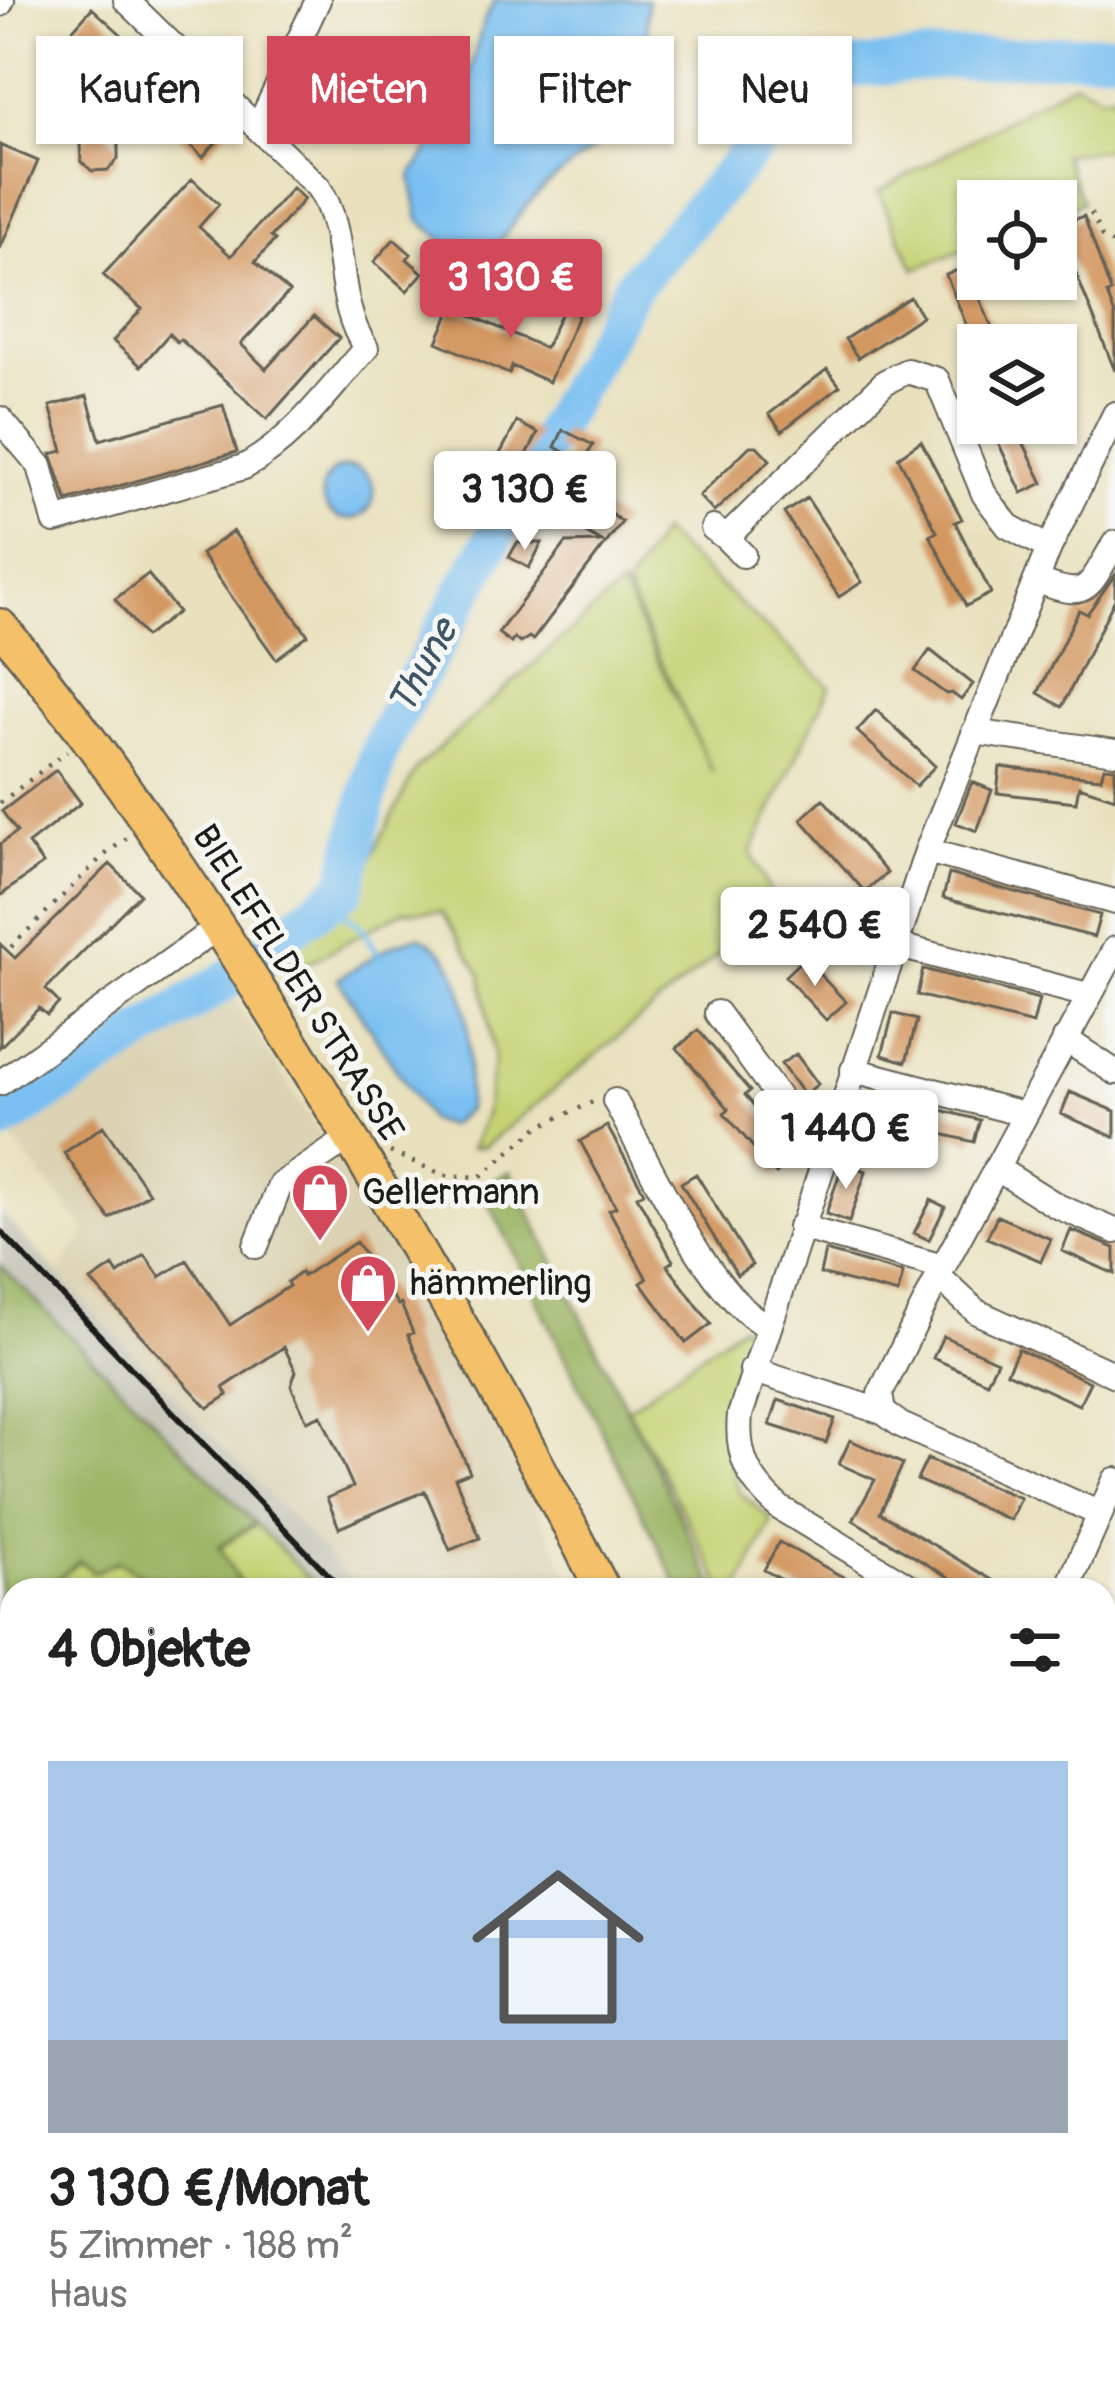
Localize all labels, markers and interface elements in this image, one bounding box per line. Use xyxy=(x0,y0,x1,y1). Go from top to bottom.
chip: Kaufen xyxy=(36,36,243,144)
chip: Mieten xyxy=(267,36,470,144)
chip: Filter xyxy=(494,36,674,144)
chip: Neu xyxy=(698,36,852,144)
map controls xyxy=(957,180,1077,444)
button: locate xyxy=(957,180,1077,300)
pin: 3 130 € xyxy=(400,239,622,341)
text: 3 130 € xyxy=(447,253,575,302)
button: layers xyxy=(957,324,1077,444)
pin: 3 130 € xyxy=(414,451,636,553)
text: 3 130 € xyxy=(461,465,589,514)
water label: Thune xyxy=(377,608,471,723)
street label: BIELEFELDER STRASSE xyxy=(182,816,414,1150)
pin: 2 540 € xyxy=(704,887,926,989)
text: 2 540 € xyxy=(748,901,882,950)
pin: 1 440 € xyxy=(735,1090,957,1192)
text: 1 440 € xyxy=(781,1104,911,1153)
shop icon: Gellermann xyxy=(289,1161,351,1243)
place label: Gellermann xyxy=(362,1170,540,1215)
shop icon: hämmerling xyxy=(337,1252,399,1334)
place label: hämmerling xyxy=(410,1261,592,1306)
icon: filters xyxy=(1002,1617,1068,1683)
text: 4 Objekte xyxy=(48,1618,250,1682)
icon: home xyxy=(450,1839,666,2055)
text: 3 130 €/Monat xyxy=(48,2157,369,2221)
text: 5 Zimmer · 188 m² xyxy=(48,2221,353,2270)
text: Haus xyxy=(48,2270,127,2319)

